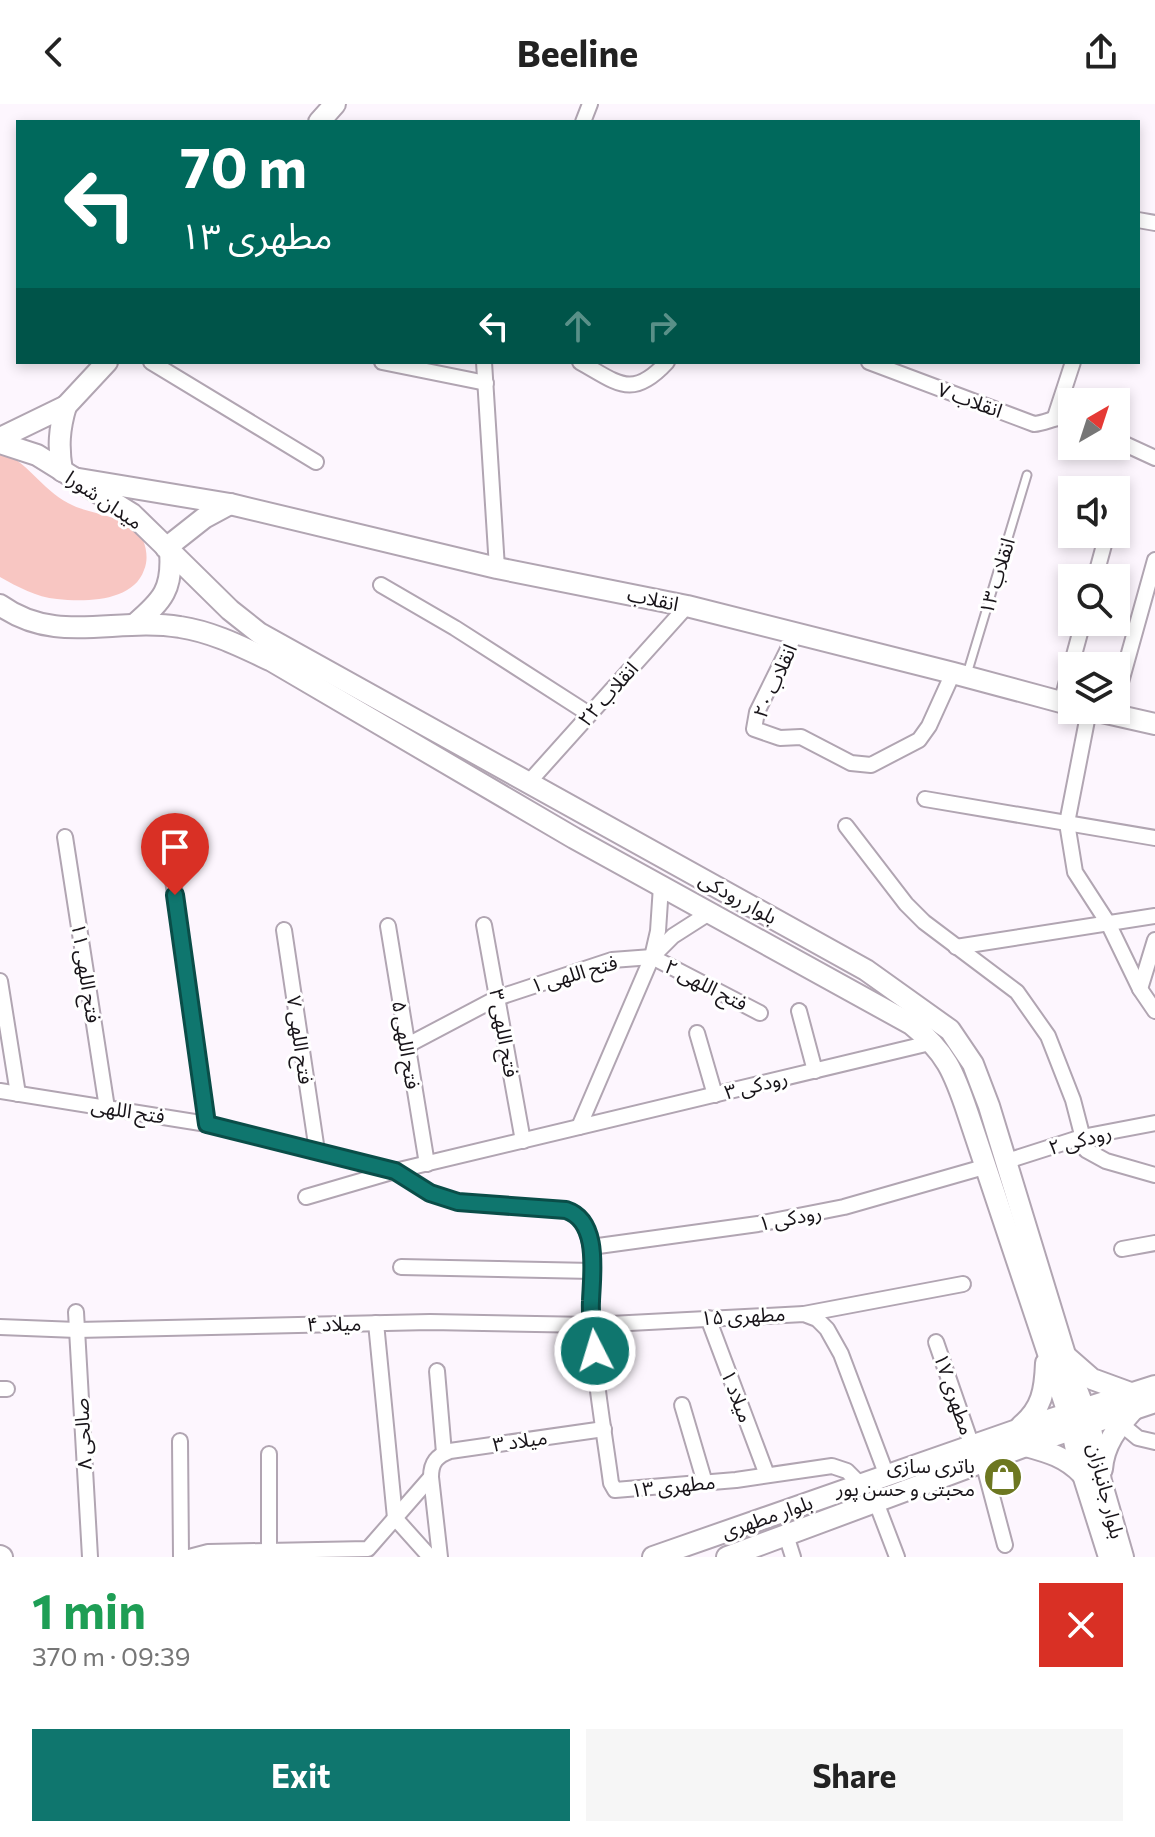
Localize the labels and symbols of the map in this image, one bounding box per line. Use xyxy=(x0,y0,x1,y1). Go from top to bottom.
street label: انقلاب ۷ xyxy=(935,376,1006,422)
north arrow xyxy=(1058,388,1130,460)
street label: میدان شورا xyxy=(61,465,148,534)
street label: انقلاب ۱۳ xyxy=(973,535,1019,617)
street label: انقلاب xyxy=(625,581,681,616)
street label: انقلاب ۲۰ xyxy=(747,640,801,722)
street label: انقلاب ۲۲ xyxy=(572,656,643,731)
pin xyxy=(141,813,209,895)
street label: بلوار رودکی xyxy=(695,866,782,929)
street label: فتح اللهی ۱۱ xyxy=(63,921,107,1025)
street label: فتح اللهی ۱ xyxy=(527,949,621,1001)
street label: فتح اللهی ۲ xyxy=(659,953,752,1019)
street label: فتح اللهی ۳ xyxy=(481,987,525,1080)
street label: فتح اللهی ۷ xyxy=(279,994,319,1086)
street label: فتح اللهی ۵ xyxy=(384,999,426,1092)
street label: رودکی ۳ xyxy=(722,1065,790,1104)
street label: فتح اللهی xyxy=(89,1092,167,1132)
street label: رودکی ۲ xyxy=(1046,1119,1114,1160)
street label: رودکی ۱ xyxy=(756,1199,824,1236)
street label: مطهری ۱۵ xyxy=(700,1301,786,1330)
position arrow xyxy=(553,1309,637,1393)
street label: میلاد ۴ xyxy=(306,1311,362,1336)
street label: مطهری ۱۷ xyxy=(929,1350,980,1438)
street label: میلاد ۱ xyxy=(717,1366,759,1426)
street label: صالحی ۸ xyxy=(68,1398,97,1471)
street label: میلاد ۳ xyxy=(491,1424,549,1456)
street label: بلوار جانبازان xyxy=(1083,1440,1130,1541)
place label: باتری سازی محبتی و حسن پور xyxy=(835,1453,975,1502)
shop icon: باتری سازی محبتی و حسن پور xyxy=(982,1456,1024,1498)
street label: مطهری ۱۳ xyxy=(630,1469,716,1502)
street label: بلوار مطهری xyxy=(718,1489,816,1544)

